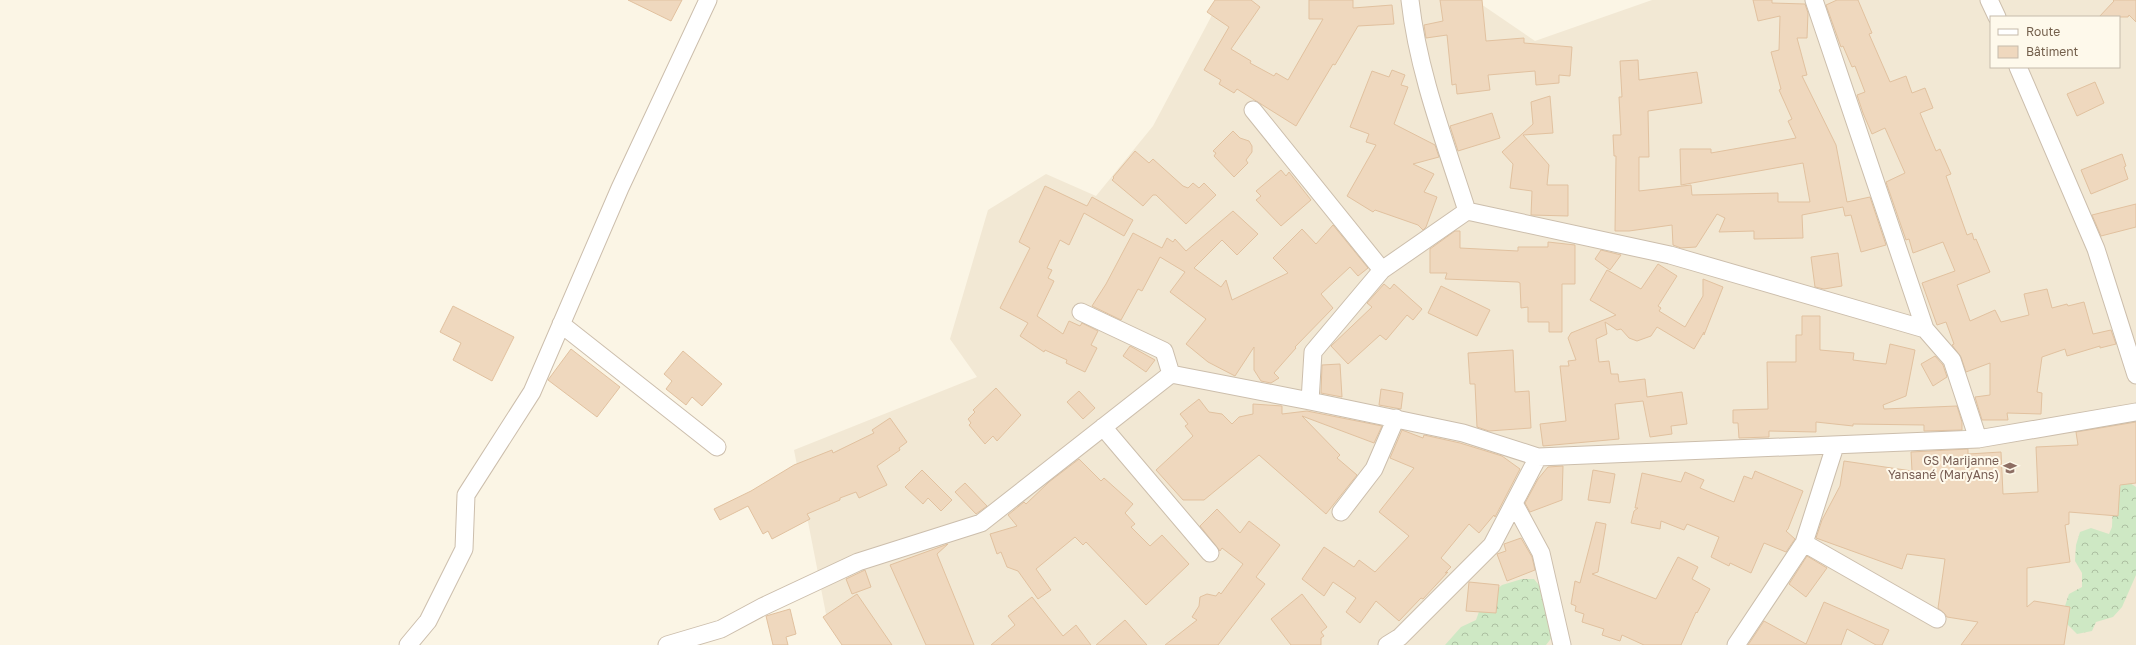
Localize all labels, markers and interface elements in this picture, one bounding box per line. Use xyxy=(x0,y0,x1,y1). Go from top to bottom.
legend xyxy=(1990,16,2120,68)
text: Route xyxy=(2026,24,2060,39)
text: Bâtiment xyxy=(2026,44,2079,59)
place label: GS Marijanne Yansané (MaryAns) xyxy=(1888,453,1999,482)
school or university icon: GS Marijanne Yansané (MaryAns) xyxy=(2002,460,2018,476)

